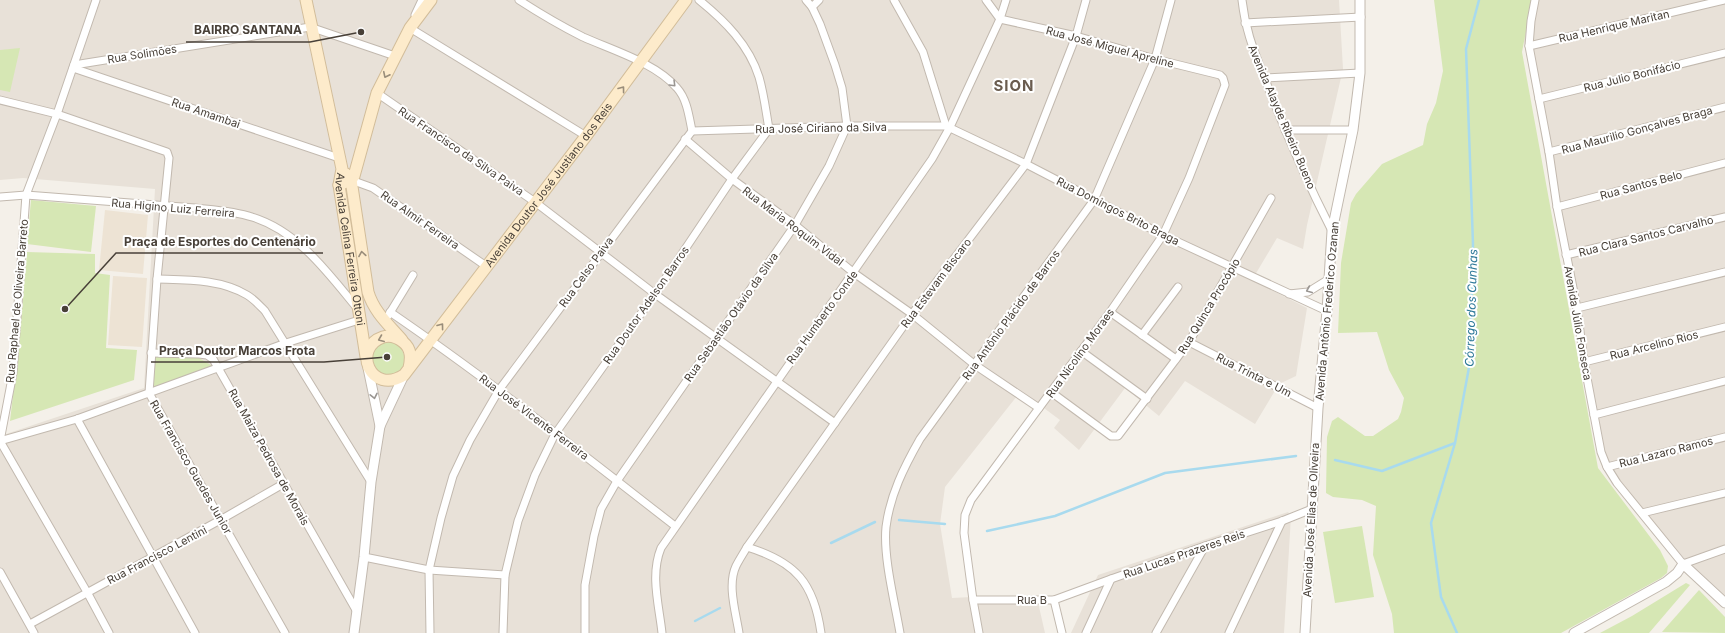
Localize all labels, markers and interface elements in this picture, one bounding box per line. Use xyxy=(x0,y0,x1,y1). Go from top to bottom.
street label: Rua Henrique Maritan xyxy=(1557,6,1671,46)
callout: BAIRRO SANTANA xyxy=(186,18,310,42)
text: BAIRRO SANTANA xyxy=(194,22,302,37)
street label: Rua José Miguel Apreline xyxy=(1044,23,1176,71)
street label: Rua Solimões xyxy=(106,42,178,66)
street label: Avenida Alayde Ribeiro Bueno xyxy=(1245,43,1319,192)
street label: Rua Julio Bonifácio xyxy=(1582,57,1682,95)
one-way arrow xyxy=(383,71,391,79)
district label: SION xyxy=(993,76,1035,95)
one-way arrow xyxy=(668,79,676,87)
one-way arrow xyxy=(617,86,624,93)
street label: Rua Amambai xyxy=(170,95,242,131)
street label: Avenida Doutor José Justiano dos Reis xyxy=(482,100,615,270)
street label: Rua Maurilio Gonçalves Braga xyxy=(1560,103,1714,157)
street label: Rua Francisco da Silva Paiva xyxy=(395,104,527,198)
street label: Rua José Ciriano da Silva xyxy=(755,120,887,136)
street label: Rua Santos Belo xyxy=(1598,167,1684,203)
street label: Avenida Celina Ferreira Ottoni xyxy=(332,172,368,326)
street label: Rua Domingos Brito Braga xyxy=(1054,174,1182,248)
street label: Rua Maria Roquim Vidal xyxy=(740,183,846,269)
street label: Rua Almir Ferreira xyxy=(378,188,462,252)
street label: Rua Higino Luiz Ferreira xyxy=(111,196,235,220)
street label: Rua Clara Santos Carvalho xyxy=(1577,212,1715,260)
street label: Rua Raphael de Oliveira Barreto xyxy=(3,218,31,383)
street label: Avenida Antônio Frederico Ozanan xyxy=(1312,221,1342,401)
callout: Praça de Esportes do Centenário xyxy=(116,229,323,253)
text: Praça de Esportes do Centenário xyxy=(124,234,316,249)
street label: Rua Celso Paiva xyxy=(556,234,616,310)
street label: Rua Estevam Biscaro xyxy=(898,235,975,331)
street label: Rua Doutor Adelson Barros xyxy=(600,243,692,367)
street label: Rua Antônio Plácido de Barros xyxy=(959,247,1063,383)
water label: Córrego dos Cunhas xyxy=(1461,249,1481,367)
street label: Rua Sebastião Otávio da Silva xyxy=(681,250,781,384)
one-way arrow xyxy=(358,251,367,257)
street label: Rua Quinca Procópio xyxy=(1175,255,1243,356)
street label: Avenida Júlio Fonseca xyxy=(1561,265,1595,381)
street label: Rua Humberto Conde xyxy=(783,268,861,366)
one-way arrow xyxy=(1306,285,1314,293)
street label: Rua Nicolino Moraes xyxy=(1043,305,1117,401)
one-way arrow xyxy=(436,323,443,330)
street label: Rua Arcelino Rios xyxy=(1608,327,1700,363)
one-way arrow xyxy=(377,335,384,343)
callout: Praça Doutor Marcos Frota xyxy=(151,338,324,362)
text: Praça Doutor Marcos Frota xyxy=(159,343,315,358)
street label: Rua Trinta e Um xyxy=(1214,350,1294,400)
street label: Rua José Vicente Ferreira xyxy=(476,371,592,463)
street label: Rua Maiza Pedrosa de Morais xyxy=(225,386,313,528)
one-way arrow xyxy=(369,393,377,399)
street label: Rua Francisco Guedes Junior xyxy=(147,397,235,537)
street label: Rua Lazaro Ramos xyxy=(1618,434,1715,470)
street label: Avenida José Elias de Oliveira xyxy=(1300,442,1322,598)
street label: Rua Francisco Lentini xyxy=(105,523,209,587)
street label: Rua Lucas Prazeres Reis xyxy=(1121,527,1247,581)
street label: Rua B xyxy=(1017,593,1047,607)

